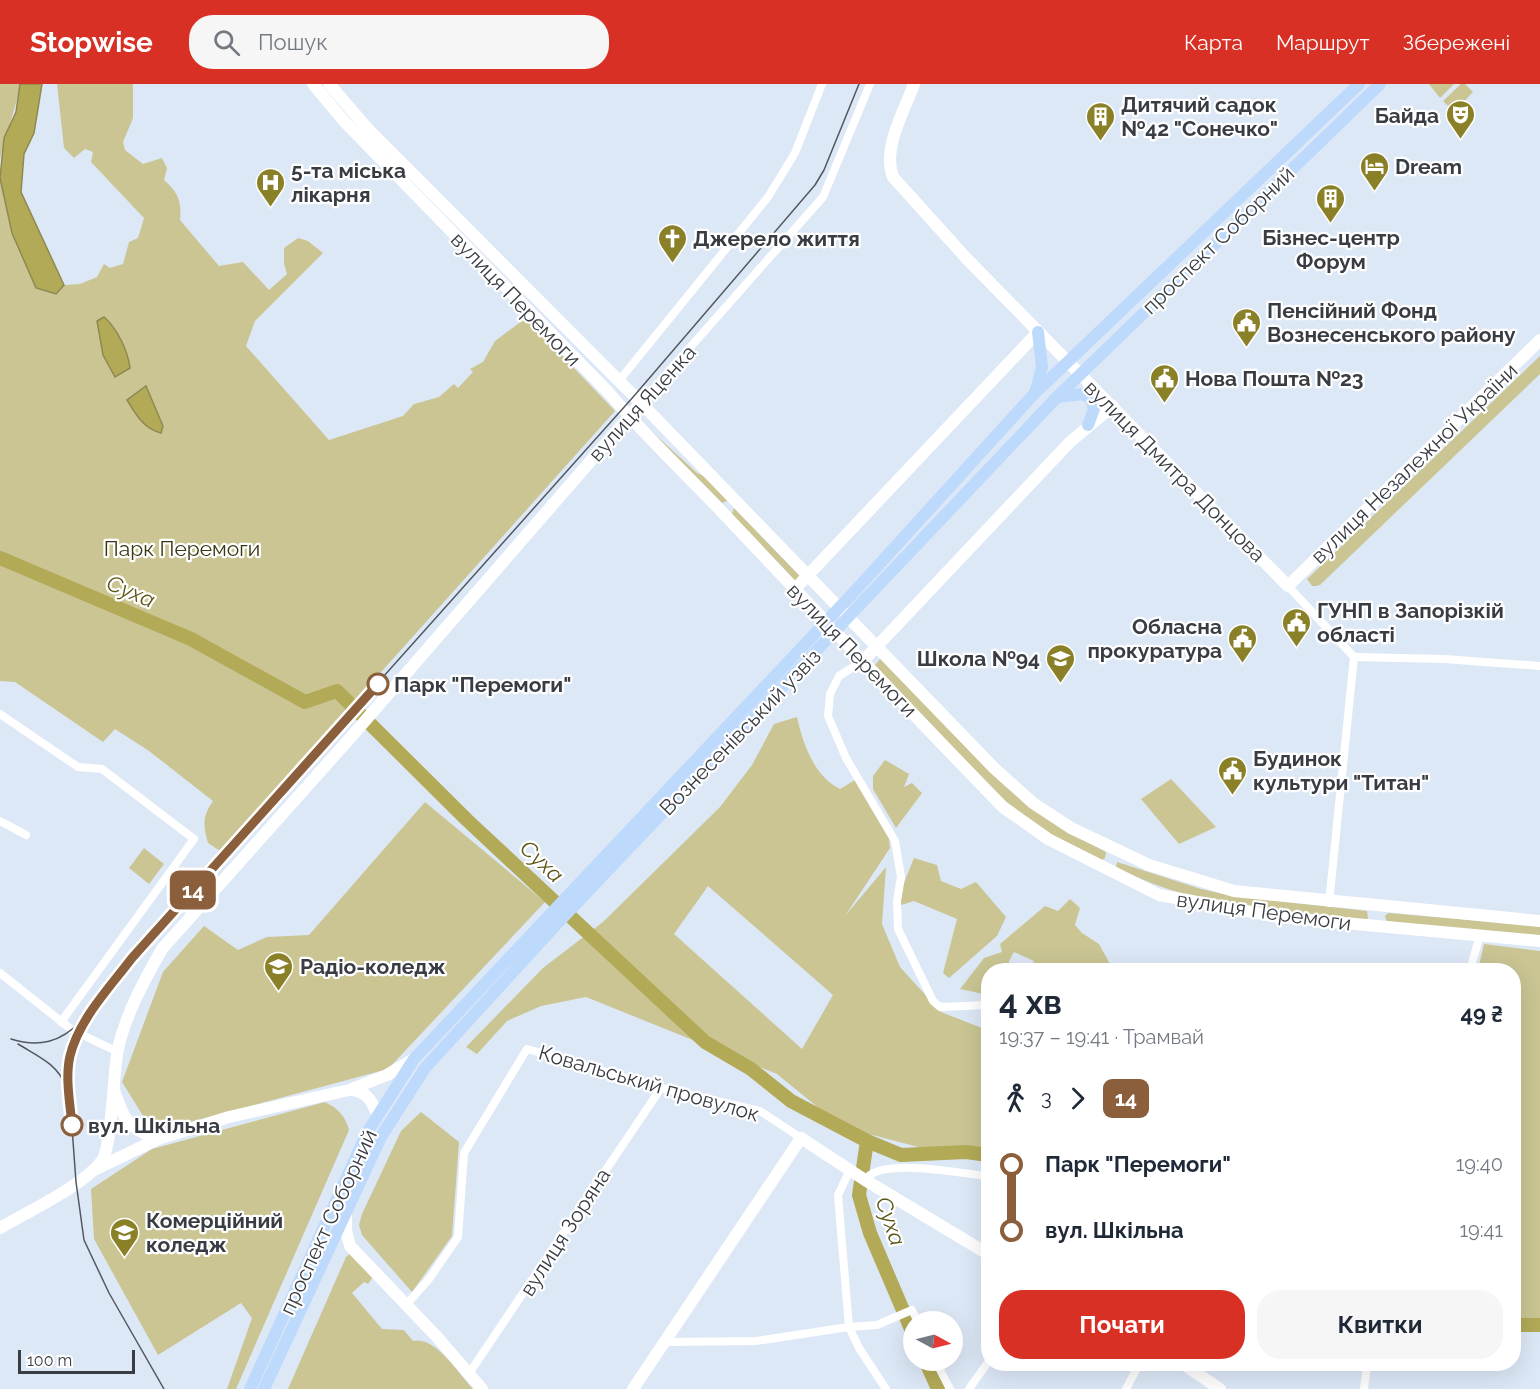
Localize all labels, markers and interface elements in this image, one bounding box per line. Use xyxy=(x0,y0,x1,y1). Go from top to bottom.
search box xyxy=(189,15,609,69)
text: Stopwise xyxy=(30,26,153,59)
icon: search xyxy=(210,26,243,59)
text: Пошук xyxy=(258,29,328,55)
text: Карта xyxy=(1184,30,1243,55)
text: Маршрут xyxy=(1276,30,1369,55)
text: Збережені xyxy=(1402,30,1510,55)
place label: Дитячий садок №42 "Сонечко" xyxy=(1121,92,1278,141)
theatre icon: Байда xyxy=(1444,99,1476,141)
building icon: Дитячий садок №42 "Сонечко" xyxy=(1084,100,1116,142)
place label: Байда xyxy=(1375,103,1439,128)
hotel icon: Dream xyxy=(1358,150,1390,192)
place label: Dream xyxy=(1395,154,1462,179)
place label: 5-та міська лікарня xyxy=(291,158,406,207)
street label: проспект Соборний xyxy=(1137,161,1299,319)
hospital icon: 5-та міська лікарня xyxy=(254,166,286,208)
building icon: Бізнес-центр Форум xyxy=(1315,182,1347,224)
church icon: Джерело життя xyxy=(656,222,688,264)
place label: Бізнес-центр Форум xyxy=(1262,225,1400,274)
place label: Джерело життя xyxy=(693,226,860,251)
street label: вулиця Перемоги xyxy=(446,227,586,371)
place label: Пенсійний Фонд Вознесенського району xyxy=(1267,298,1516,347)
public building icon: Пенсійний Фонд Вознесенського району xyxy=(1230,306,1262,348)
street label: вулиця Яценка xyxy=(583,340,701,466)
street label: вулиця Незалежної України xyxy=(1306,358,1522,568)
public building icon: Нова Пошта №23 xyxy=(1148,362,1180,404)
place label: Нова Пошта №23 xyxy=(1185,366,1363,391)
street label: вулиця Дмитра Донцова xyxy=(1079,375,1271,567)
park label: Парк Перемоги xyxy=(104,536,260,561)
water label: Суха xyxy=(103,569,159,613)
street label: вулиця Перемоги xyxy=(782,578,922,722)
place label: ГУНП в Запорізкій області xyxy=(1317,598,1504,647)
public building icon: ГУНП в Запорізкій області xyxy=(1280,606,1312,648)
place label: Обласна прокуратура xyxy=(1087,614,1222,663)
public building icon: Обласна прокуратура xyxy=(1227,622,1259,664)
school or university icon: Школа №94 xyxy=(1045,642,1077,684)
street label: Вознесенівський узвіз xyxy=(654,644,826,820)
place label: Школа №94 xyxy=(917,646,1040,671)
place label: Парк "Перемоги" xyxy=(394,672,571,697)
marker: Парк "Перемоги" xyxy=(367,673,389,695)
place label: Будинок культури "Титан" xyxy=(1253,746,1429,795)
public building icon: Будинок культури "Титан" xyxy=(1216,754,1248,796)
water label: Суха xyxy=(515,834,569,888)
line badge: 14 xyxy=(166,870,220,910)
text: 14 xyxy=(182,878,204,903)
street label: вулиця Перемоги xyxy=(1175,886,1353,936)
school or university icon: Радіо-коледж xyxy=(263,950,295,992)
place label: Радіо-коледж xyxy=(300,954,446,979)
text: 4 хв xyxy=(999,983,1062,1022)
text: 49 ₴ xyxy=(1460,1001,1503,1027)
text: 19:37 – 19:41 · Трамвай xyxy=(999,1025,1204,1049)
street label: Ковальський провулок xyxy=(536,1040,762,1127)
icon: walk xyxy=(999,1082,1032,1115)
icon: forward xyxy=(1061,1082,1094,1115)
text: 3 xyxy=(1041,1086,1052,1110)
text: 14 xyxy=(1115,1086,1137,1111)
place label: вул. Шкільна xyxy=(88,1113,220,1138)
marker: вул. Шкільна xyxy=(61,1114,83,1136)
street label: проспект Соборний xyxy=(274,1125,382,1319)
text: Парк "Перемоги" xyxy=(1045,1151,1231,1177)
text: 19:40 xyxy=(1456,1152,1503,1176)
street label: вулиця Зоряна xyxy=(515,1164,615,1300)
water label: Суха xyxy=(871,1193,911,1249)
place label: Комерційний коледж xyxy=(146,1208,283,1257)
school or university icon: Комерційний коледж xyxy=(109,1216,141,1258)
text: вул. Шкільна xyxy=(1045,1217,1184,1243)
text: 19:41 xyxy=(1459,1218,1503,1242)
button: Почати xyxy=(999,1290,1245,1359)
button: Квитки xyxy=(1257,1290,1503,1359)
north arrow xyxy=(903,1311,963,1371)
map controls xyxy=(903,1311,963,1371)
scale bar xyxy=(18,1347,135,1374)
text: 100 m xyxy=(27,1351,72,1370)

